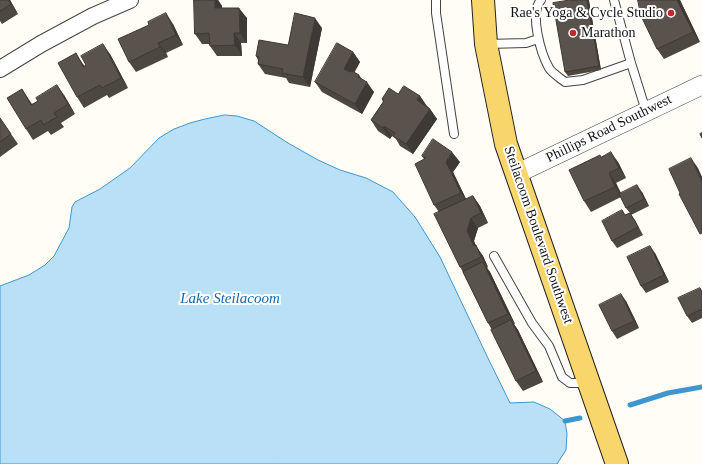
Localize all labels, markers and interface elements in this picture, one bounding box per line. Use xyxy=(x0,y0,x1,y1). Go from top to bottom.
place label: Rae's Yoga & Cycle Studio xyxy=(510,5,663,21)
marker: Rae's Yoga & Cycle Studio xyxy=(666,8,676,18)
place label: Marathon xyxy=(581,25,635,41)
marker: Marathon xyxy=(568,28,578,38)
street label: Phillips Road Southwest xyxy=(543,91,675,167)
street label: Steilacoom Boulevard Southwest xyxy=(500,144,576,326)
water label: Lake Steilacoom xyxy=(180,290,280,308)

